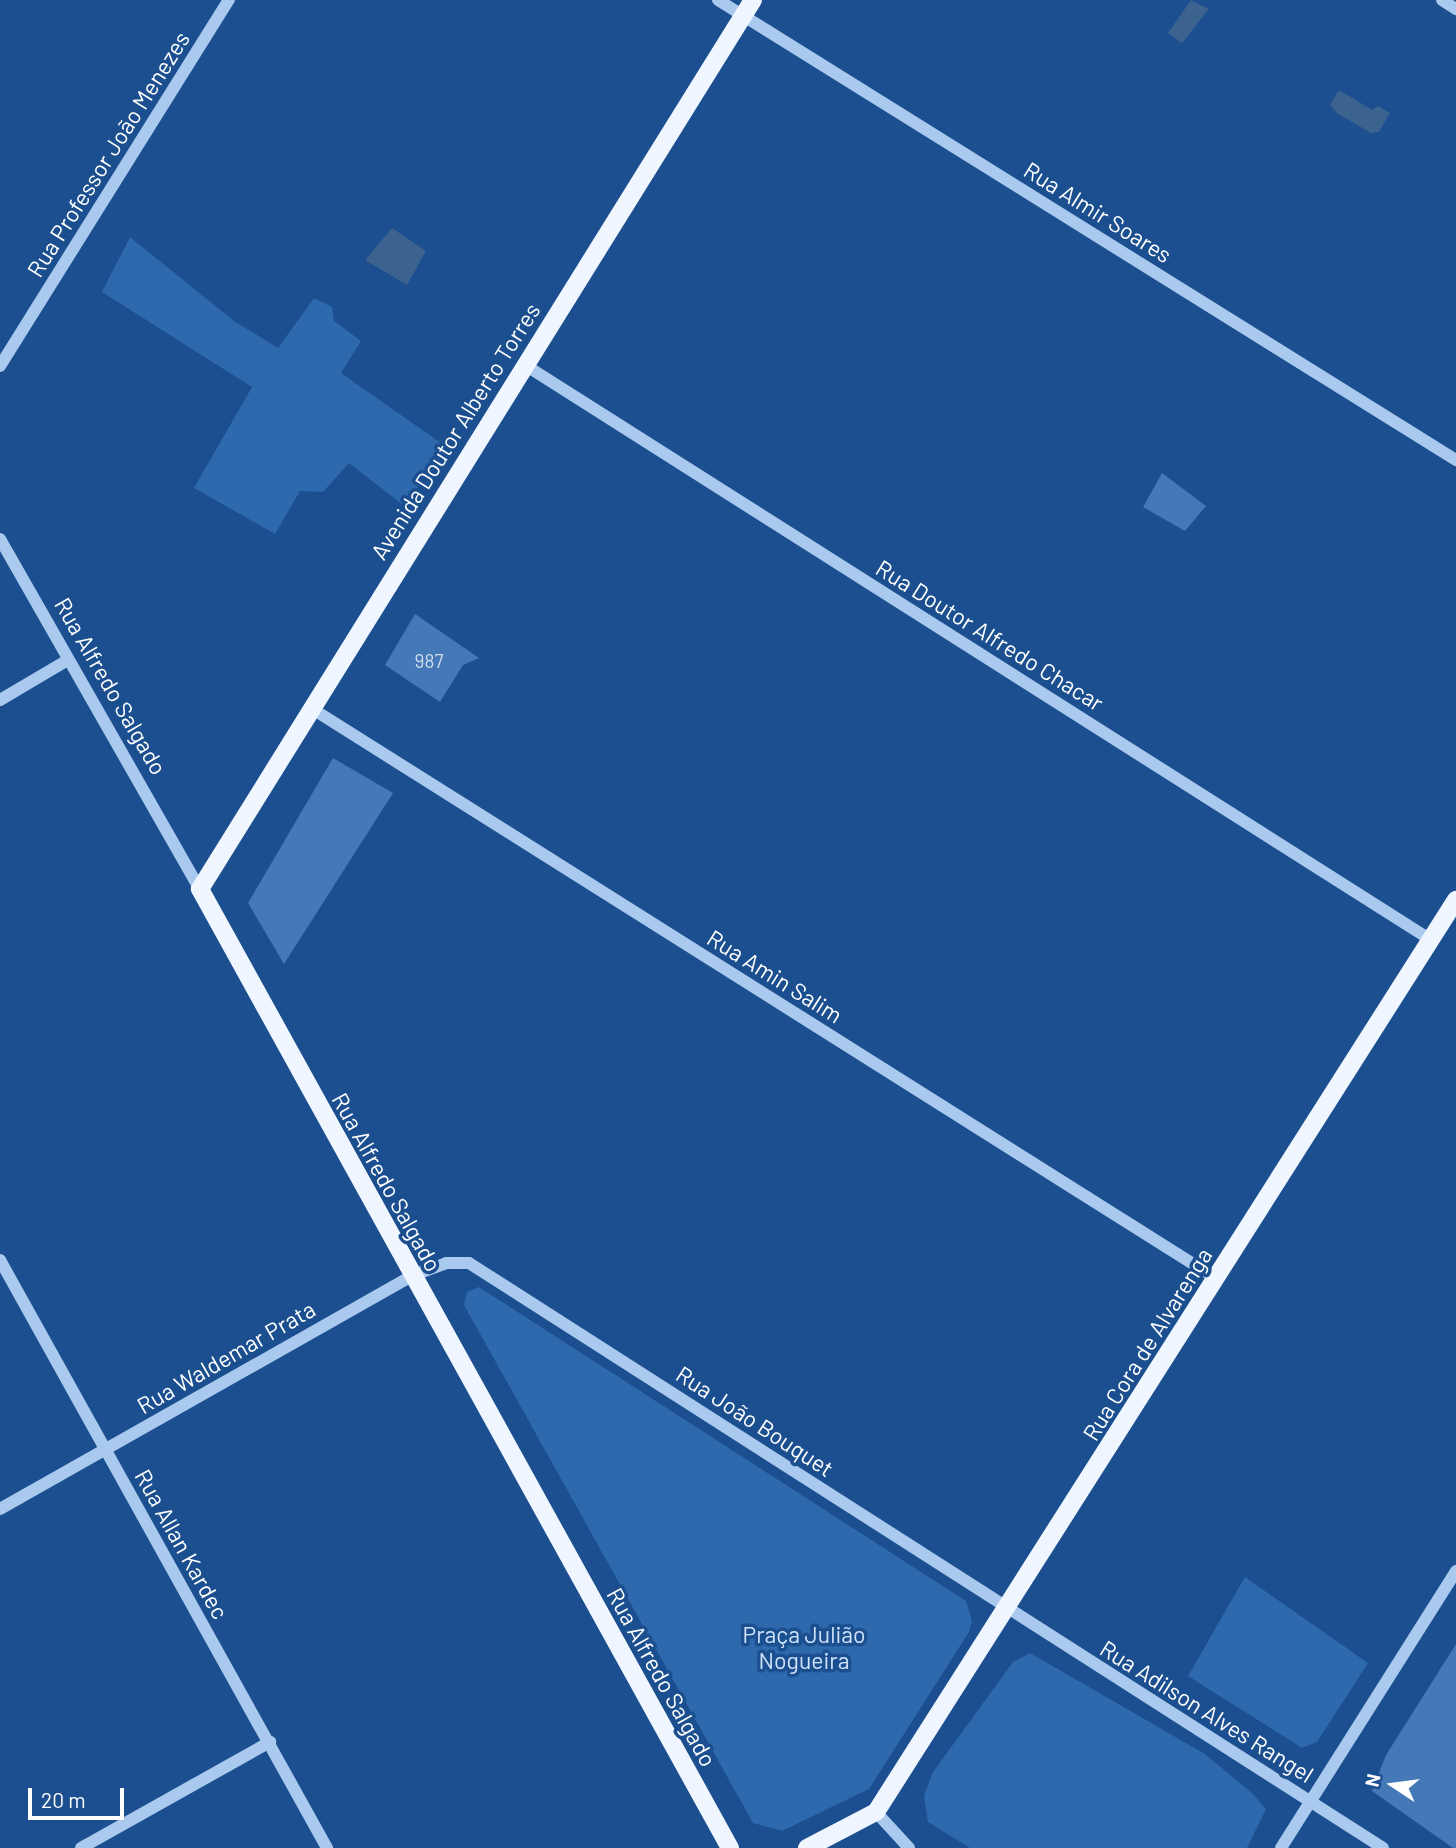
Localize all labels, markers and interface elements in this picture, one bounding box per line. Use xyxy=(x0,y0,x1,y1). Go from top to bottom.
street label: Rua Professor João Menezes xyxy=(21,26,195,282)
street label: Rua Almir Soares xyxy=(1019,156,1177,268)
street label: Avenida Doutor Alberto Torres xyxy=(364,298,546,564)
street label: Rua Doutor Alfredo Chacar xyxy=(871,554,1109,716)
street label: Rua Alfredo Salgado xyxy=(49,593,173,779)
house number: 987 xyxy=(415,650,443,672)
street label: Rua Amin Salim xyxy=(702,924,848,1028)
street label: Rua Alfredo Salgado xyxy=(326,1088,448,1276)
street label: Rua Cora de Alvarenga xyxy=(1076,1243,1218,1445)
street label: Rua Waldemar Prata xyxy=(132,1295,320,1419)
street label: Rua João Bouquet xyxy=(671,1360,839,1482)
street label: Rua Allan Kardec xyxy=(129,1464,235,1624)
street label: Rua Alfredo Salgado xyxy=(601,1583,723,1771)
park label: Praça Julião Nogueira xyxy=(743,1620,865,1674)
street label: Rua Adilson Alves Rangel xyxy=(1095,1634,1319,1788)
north arrow xyxy=(1358,1750,1428,1820)
text: N xyxy=(1359,1771,1385,1789)
scale bar xyxy=(32,1774,128,1818)
text: 20 m xyxy=(41,1787,86,1812)

